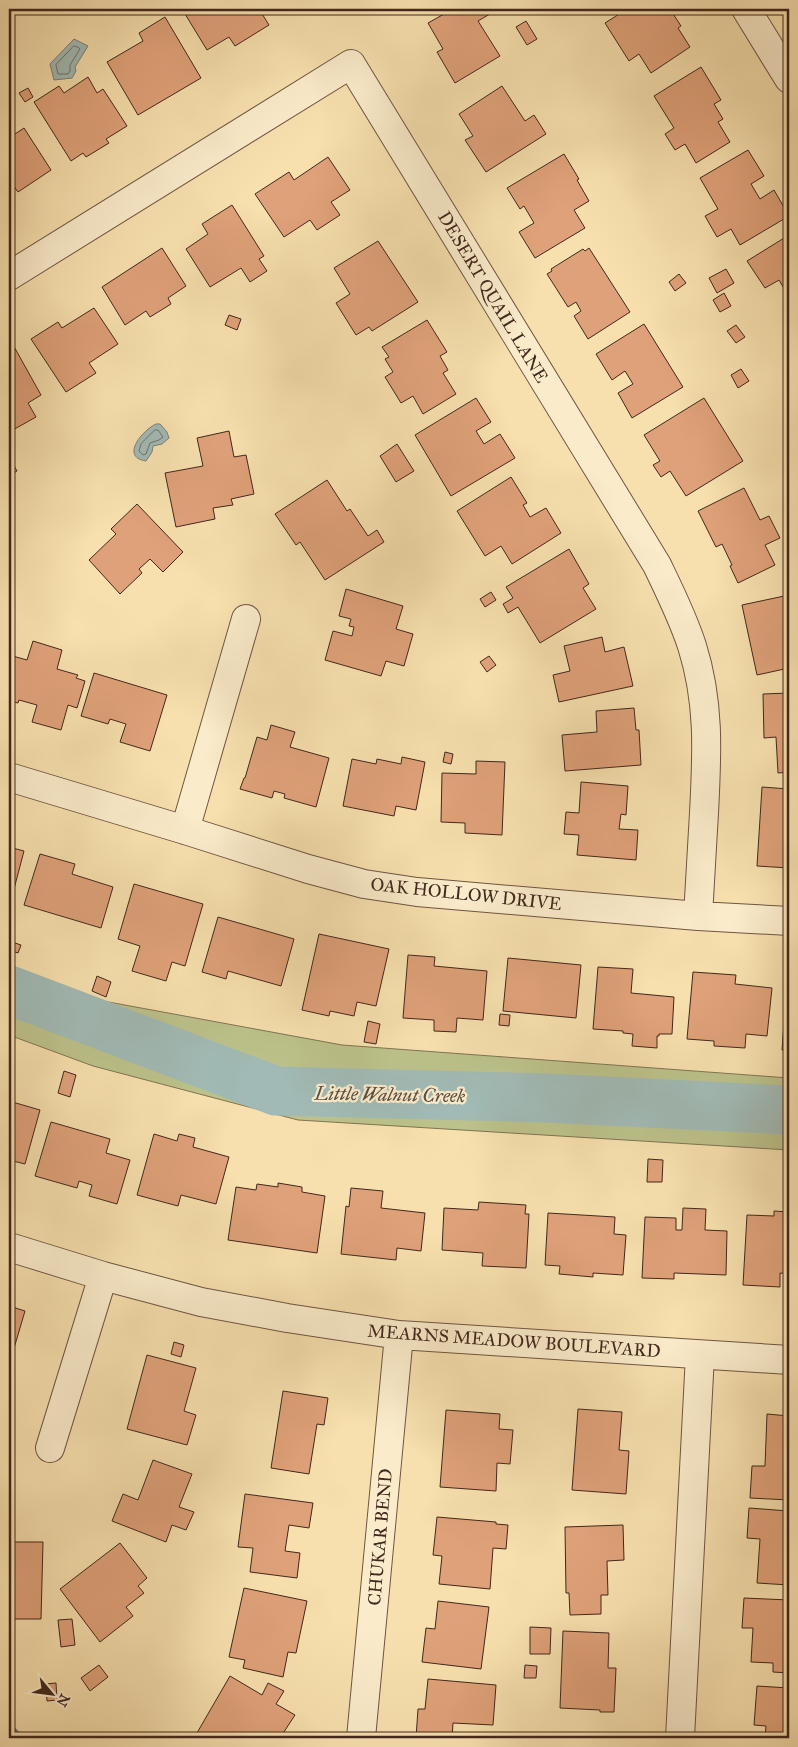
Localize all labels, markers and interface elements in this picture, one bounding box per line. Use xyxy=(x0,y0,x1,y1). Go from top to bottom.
street label: DESERT QUAIL LANE xyxy=(433,207,553,387)
street label: OAK HOLLOW DRIVE xyxy=(369,873,563,915)
water label: Little Walnut Creek xyxy=(313,1082,466,1107)
street label: MEARNS MEADOW BOULEVARD xyxy=(367,1320,661,1362)
street label: CHUKAR BEND xyxy=(363,1467,397,1607)
north arrow xyxy=(28,1670,78,1720)
text: N xyxy=(53,1691,73,1709)

